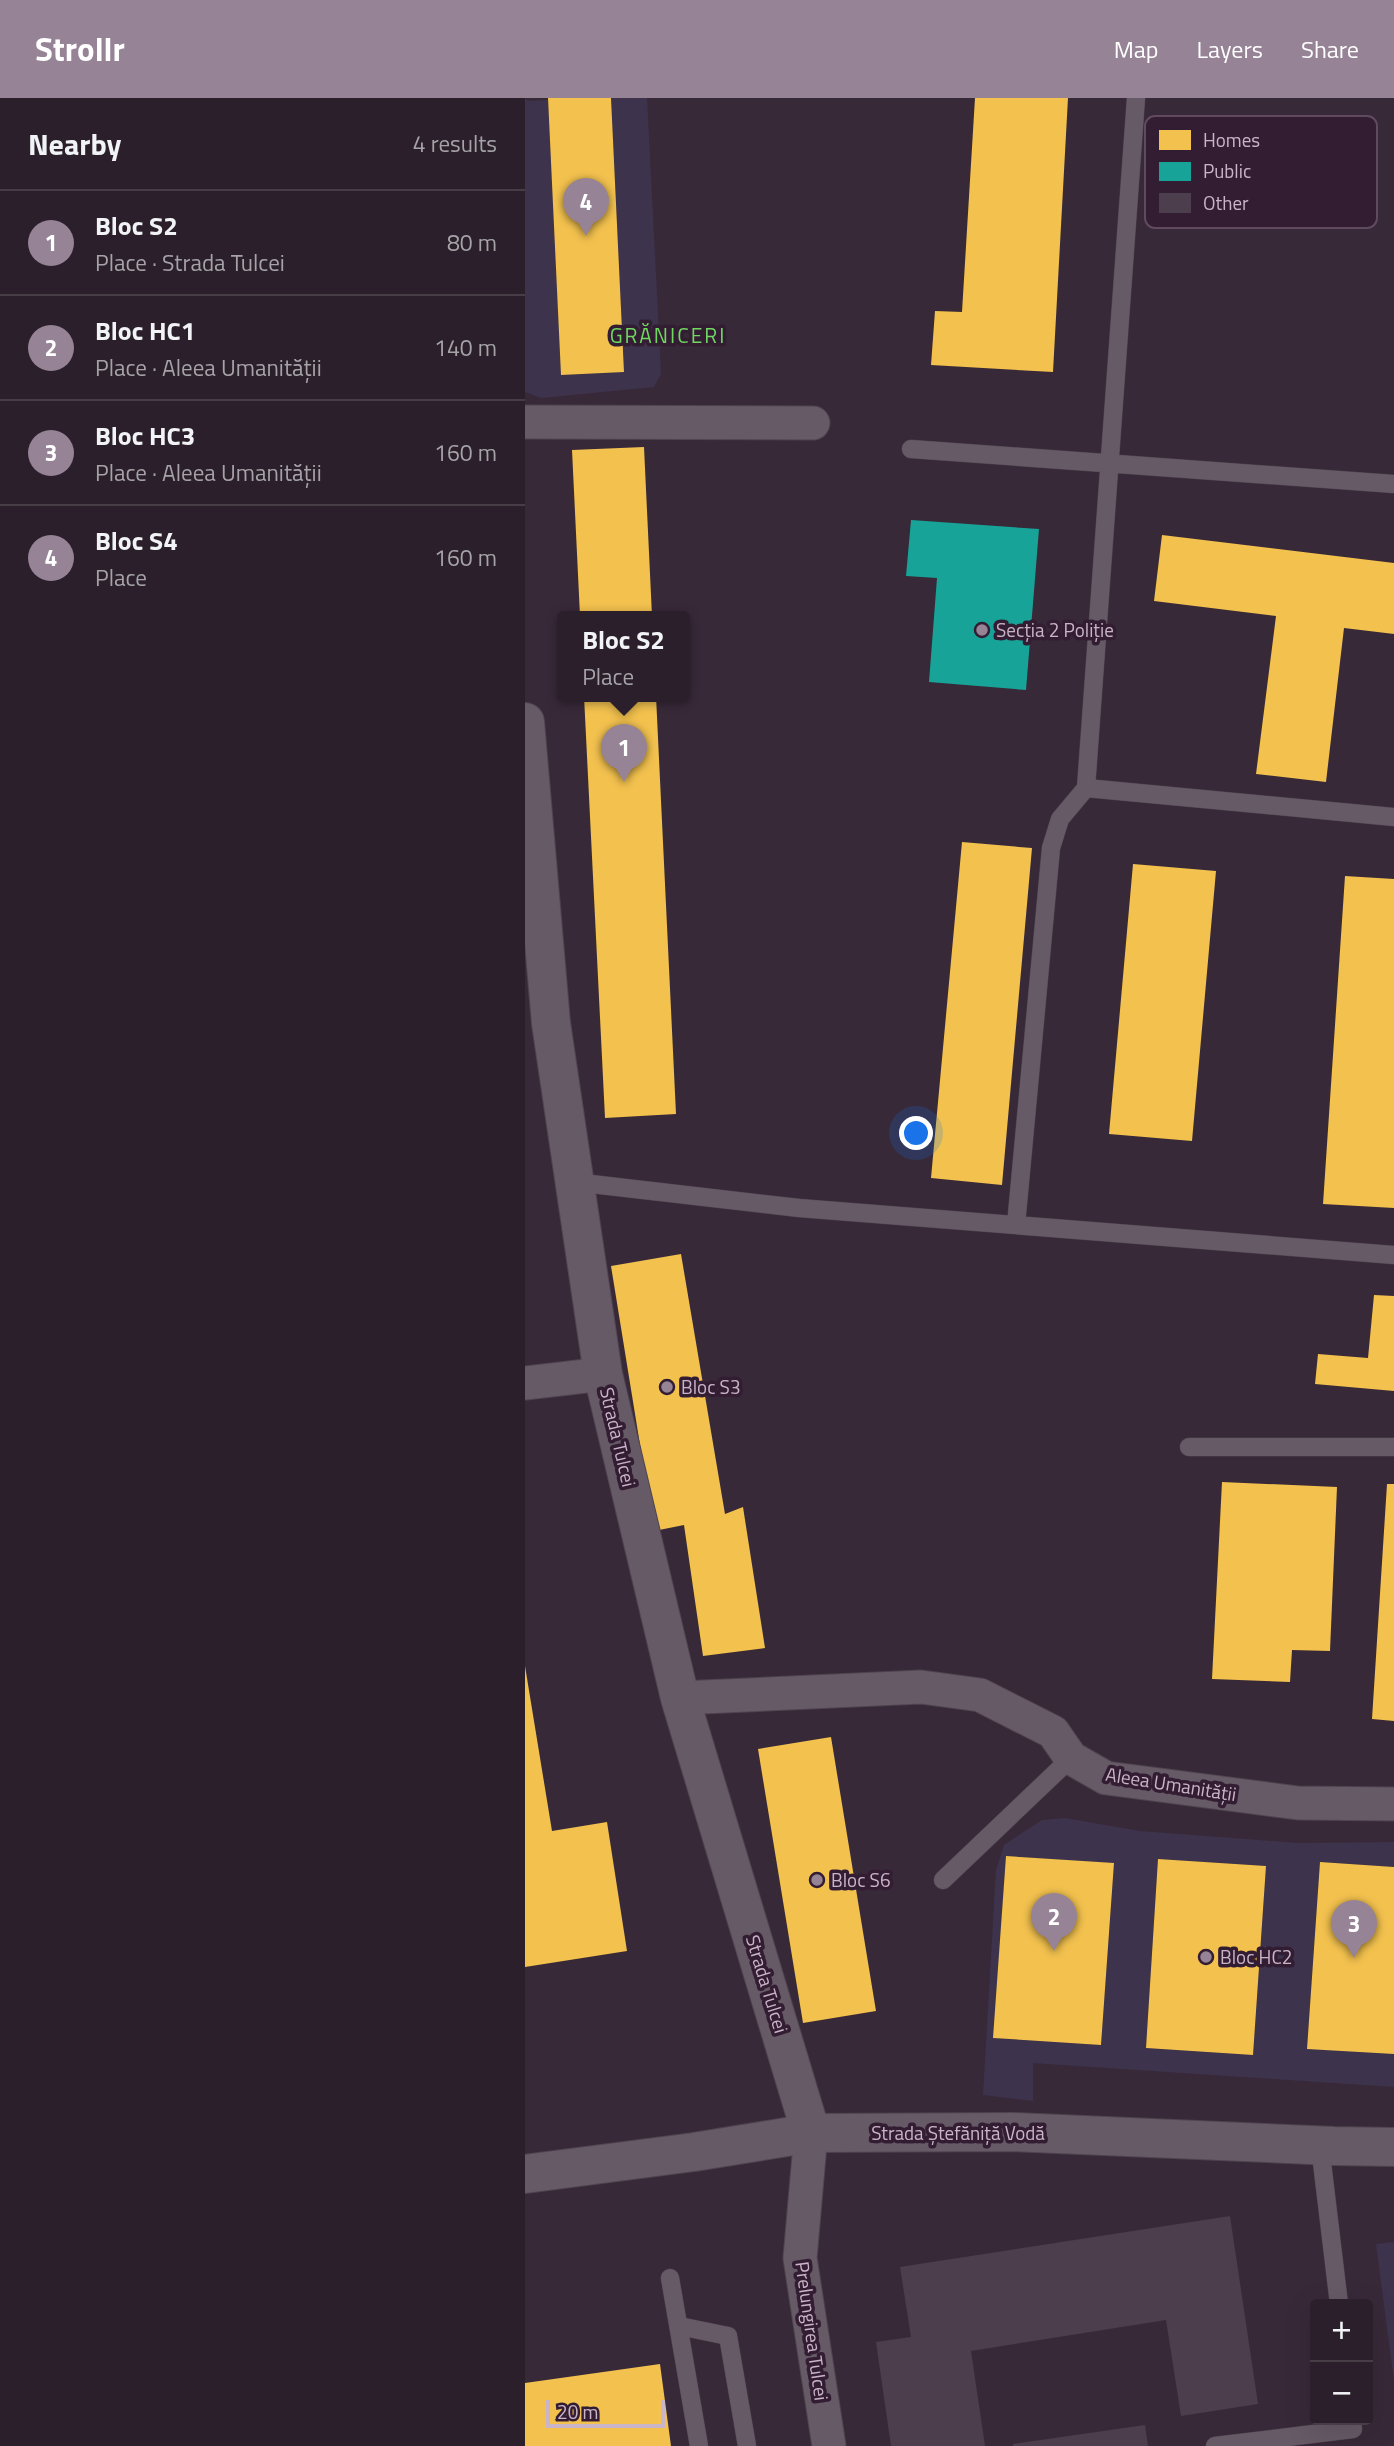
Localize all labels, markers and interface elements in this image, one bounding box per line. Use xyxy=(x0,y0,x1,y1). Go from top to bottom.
text: Strollr xyxy=(35,24,125,74)
text: Map xyxy=(1114,31,1159,67)
text: Layers xyxy=(1197,31,1263,67)
text: Share xyxy=(1301,31,1359,67)
legend xyxy=(1145,116,1377,228)
text: Nearby xyxy=(28,121,121,167)
text: Homes xyxy=(1203,125,1260,154)
text: 4 results xyxy=(413,126,497,161)
text: Public xyxy=(1203,156,1251,185)
pin: 4 xyxy=(563,178,609,236)
text: Other xyxy=(1203,188,1249,217)
text: Bloc S2 xyxy=(95,206,178,245)
text: 1 xyxy=(45,225,57,260)
text: 80 m xyxy=(447,225,497,260)
text: Place · Strada Tulcei xyxy=(95,245,285,280)
text: Bloc HC1 xyxy=(95,311,195,350)
district label: GRĂNICERI xyxy=(610,319,726,351)
text: 2 xyxy=(45,330,57,365)
text: 140 m xyxy=(434,330,497,365)
text: Place · Aleea Umanității xyxy=(95,350,322,385)
text: Bloc HC3 xyxy=(95,416,195,455)
text: 3 xyxy=(45,435,57,470)
text: 160 m xyxy=(434,435,497,470)
text: Place · Aleea Umanității xyxy=(95,455,322,490)
text: Bloc S4 xyxy=(95,521,178,560)
text: 4 xyxy=(45,540,57,575)
text: 160 m xyxy=(434,540,497,575)
text: Place xyxy=(95,560,147,595)
popup xyxy=(557,611,690,702)
place label: Secția 2 Poliție xyxy=(996,615,1114,644)
text: Bloc S2 xyxy=(582,620,665,659)
marker: Secția 2 Poliție xyxy=(974,622,990,638)
text: Place xyxy=(582,659,634,694)
pin: 1 xyxy=(601,724,647,782)
your location xyxy=(899,1116,933,1150)
place label: Bloc S3 xyxy=(681,1372,741,1401)
marker: Bloc S3 xyxy=(659,1379,675,1395)
street label: Strada Tulcei xyxy=(593,1384,644,1490)
street label: Aleea Umanității xyxy=(1104,1759,1238,1808)
place label: Bloc S6 xyxy=(831,1865,891,1894)
marker: Bloc S6 xyxy=(809,1872,825,1888)
pin: 2 xyxy=(1031,1893,1077,1951)
pin: 3 xyxy=(1331,1900,1377,1958)
street label: Strada Tulcei xyxy=(739,1931,796,2037)
place label: Bloc HC2 xyxy=(1220,1942,1292,1971)
marker: Bloc HC2 xyxy=(1198,1949,1214,1965)
street label: Strada Ștefăniță Vodă xyxy=(871,2118,1045,2147)
street label: Prelungirea Tulcei xyxy=(788,2259,837,2402)
map controls xyxy=(1310,2299,1373,2425)
button: + xyxy=(1310,2299,1373,2362)
button: − xyxy=(1310,2362,1373,2425)
scale bar xyxy=(546,2397,665,2429)
text: 20 m xyxy=(557,2397,598,2426)

